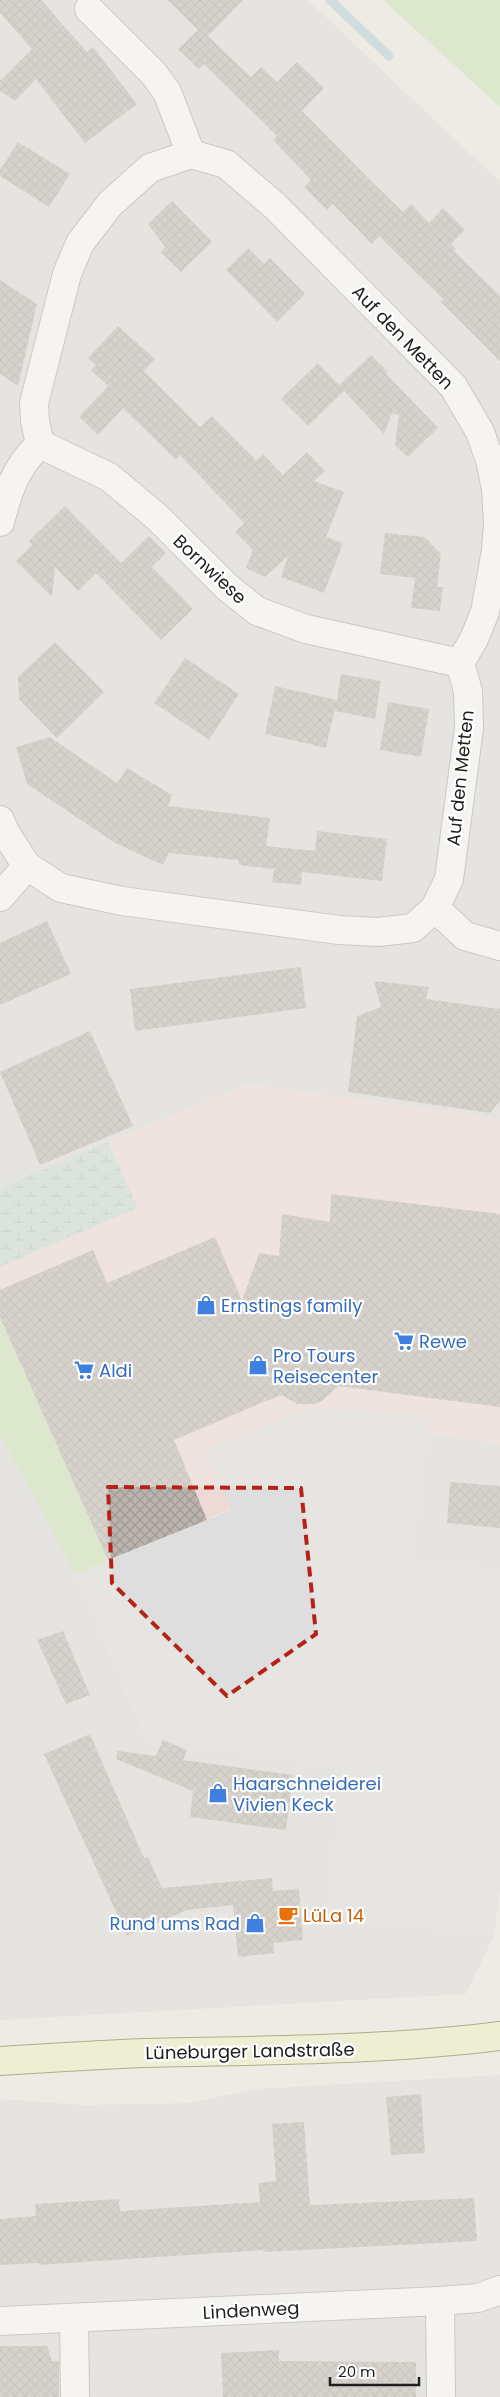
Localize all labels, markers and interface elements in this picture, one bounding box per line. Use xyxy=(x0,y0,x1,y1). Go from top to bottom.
street label: Auf den Metten xyxy=(347,279,459,395)
street label: Bornwiese xyxy=(168,529,252,609)
street label: Auf den Metten xyxy=(440,709,480,847)
place label: Ernstings family xyxy=(221,1293,362,1318)
shop icon: Ernstings family xyxy=(195,1294,217,1316)
place label: Rewe xyxy=(419,1329,467,1354)
supermarket icon: Rewe xyxy=(393,1330,415,1352)
place label: Pro Tours Reisecenter xyxy=(273,1343,378,1389)
shop icon: Pro Tours Reisecenter xyxy=(247,1354,269,1376)
place label: Aldi xyxy=(99,1358,132,1383)
supermarket icon: Aldi xyxy=(73,1359,95,1381)
place label: Haarschneiderei Vivien Keck xyxy=(233,1771,381,1817)
shop icon: Haarschneiderei Vivien Keck xyxy=(207,1782,229,1804)
place label: LüLa 14 xyxy=(303,1903,364,1928)
cafe icon: LüLa 14 xyxy=(277,1904,299,1926)
place label: Rund ums Rad xyxy=(110,1911,240,1936)
shop icon: Rund ums Rad xyxy=(244,1912,266,1934)
street label: Lüneburger Landstraße xyxy=(145,2037,355,2065)
street label: Lindenweg xyxy=(202,2295,300,2325)
scale bar xyxy=(330,2354,419,2386)
text: 20 m xyxy=(338,2361,376,2382)

